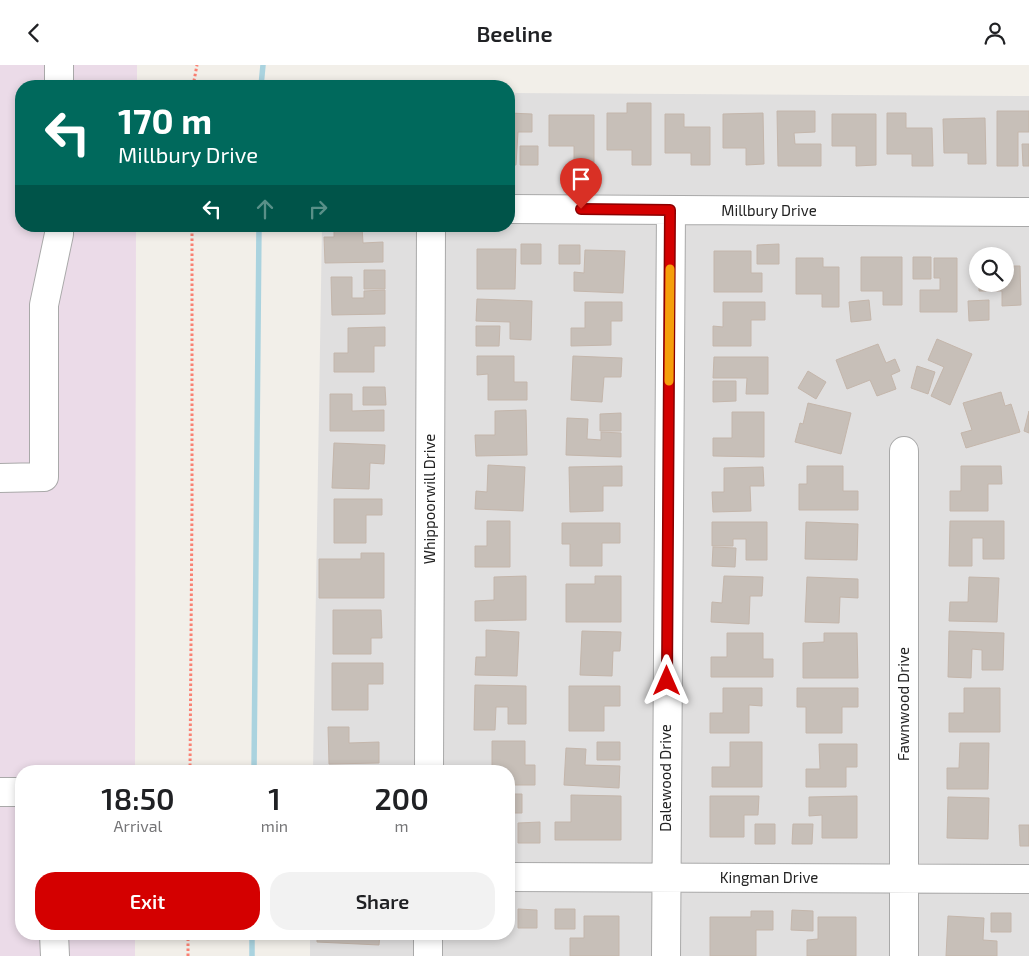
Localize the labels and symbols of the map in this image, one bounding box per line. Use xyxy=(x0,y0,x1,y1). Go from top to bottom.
pin xyxy=(560,158,602,209)
street label: Millbury Drive xyxy=(721,201,817,219)
street label: Whippoorwill Drive xyxy=(420,434,438,564)
street label: Fawnwood Drive xyxy=(894,647,912,761)
position arrow xyxy=(640,654,692,706)
street label: Dalewood Drive xyxy=(656,724,674,832)
street label: Kingman Drive xyxy=(720,868,818,886)

